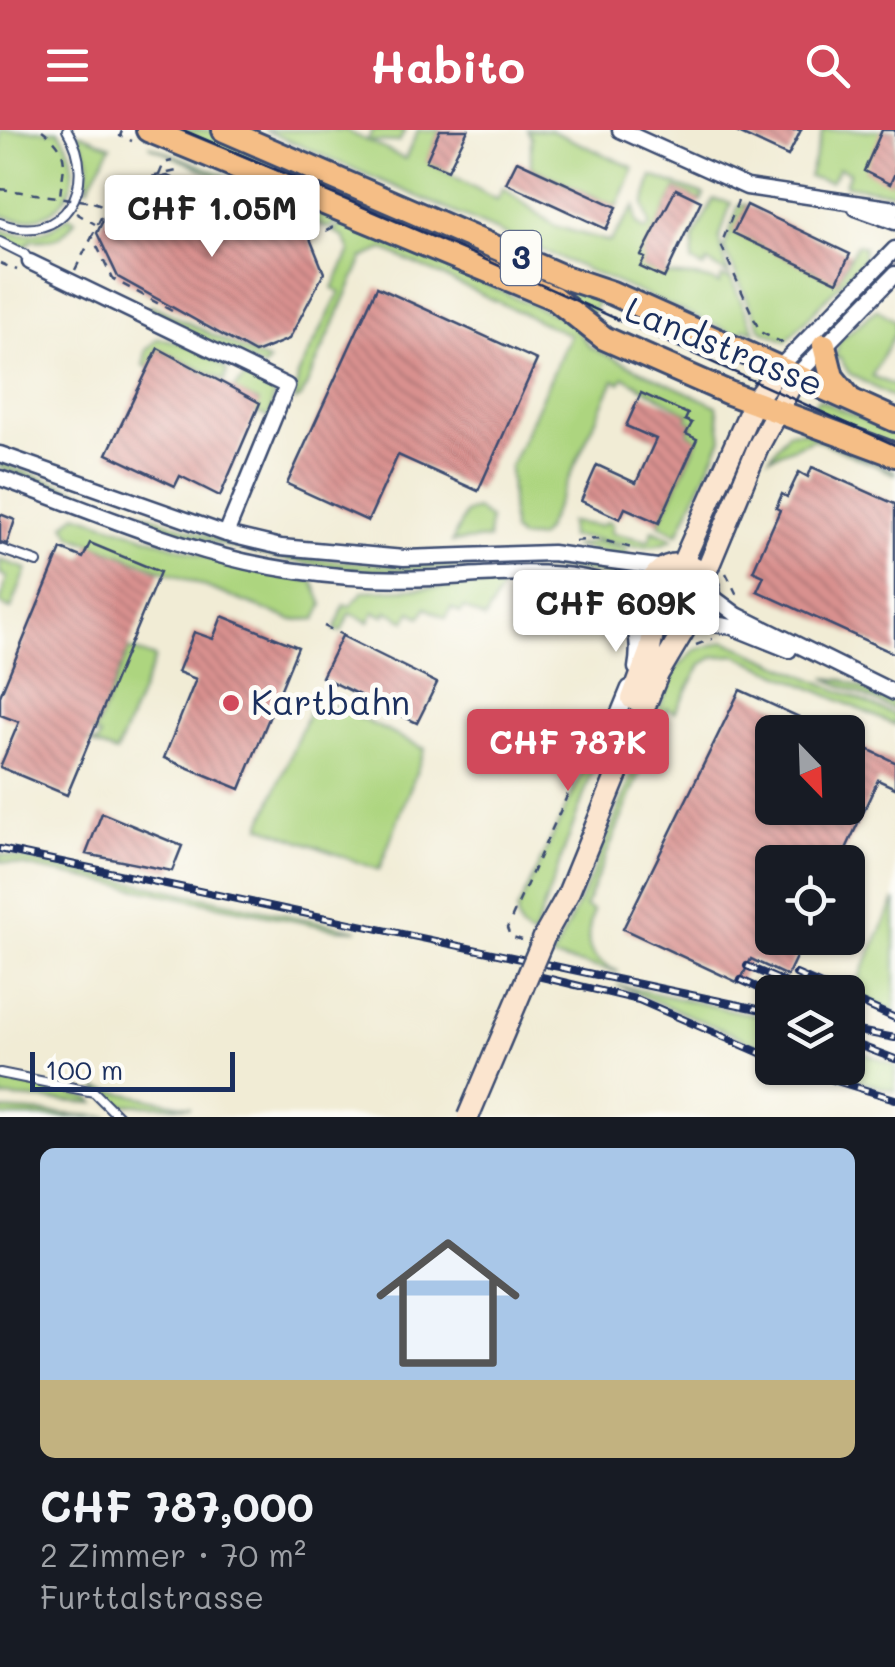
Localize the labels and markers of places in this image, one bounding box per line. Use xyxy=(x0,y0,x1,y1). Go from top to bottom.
pin: CHF 1.05M xyxy=(98,175,326,260)
pin: CHF 609K xyxy=(513,570,719,655)
place label: Kartbahn xyxy=(251,678,410,724)
marker: Kartbahn xyxy=(220,692,242,714)
pin: CHF 787K xyxy=(465,709,671,794)

